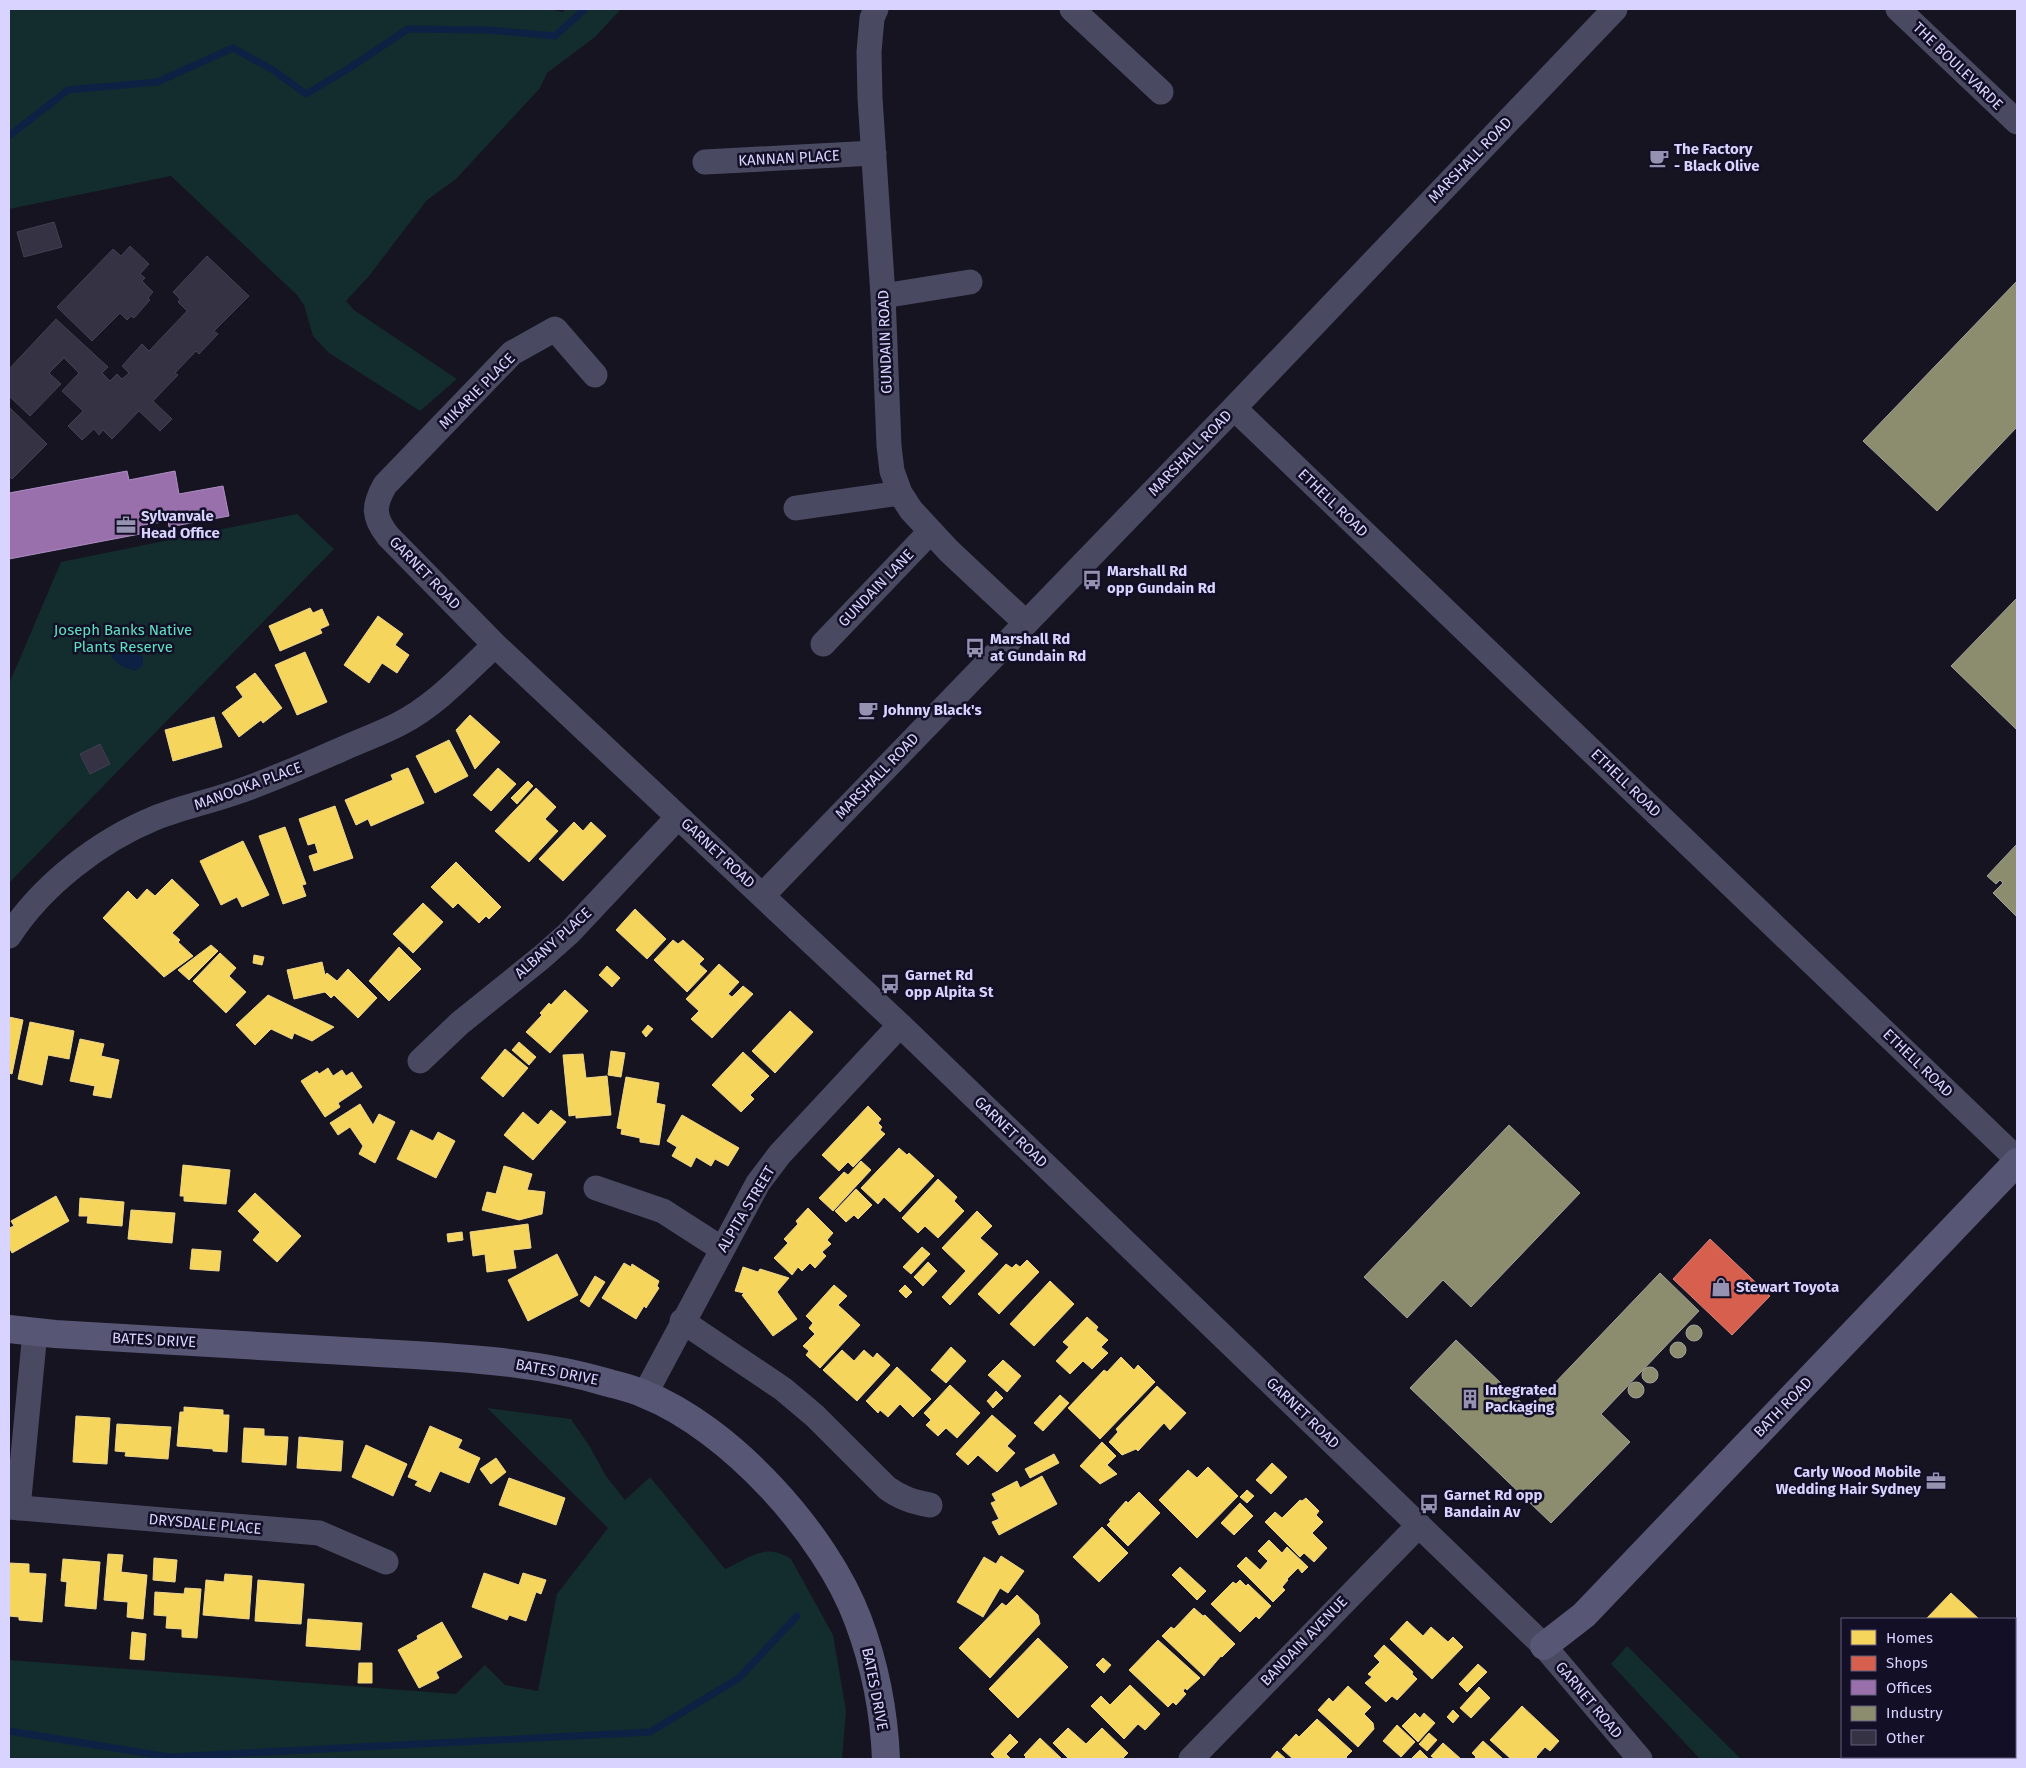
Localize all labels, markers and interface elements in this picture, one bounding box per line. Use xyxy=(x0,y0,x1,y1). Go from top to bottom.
street label: THE BOULEVARDE xyxy=(1909,18,2007,114)
street label: MARSHALL ROAD xyxy=(1424,113,1516,207)
place label: The Factory - Black Olive xyxy=(1674,140,1759,175)
street label: KANNAN PLACE xyxy=(738,146,840,170)
cafe icon: The Factory - Black Olive xyxy=(1648,147,1670,169)
street label: GUNDAIN ROAD xyxy=(874,290,896,394)
street label: MIKARIE PLACE xyxy=(435,349,519,433)
street label: MARSHALL ROAD xyxy=(1144,406,1236,500)
street label: ETHELL ROAD xyxy=(1294,465,1372,541)
place label: Sylvanvale Head Office xyxy=(141,507,220,542)
office icon: Sylvanvale Head Office xyxy=(115,514,137,536)
street label: GARNET ROAD xyxy=(386,533,464,613)
street label: GUNDAIN LANE xyxy=(835,546,917,630)
place label: Marshall Rd opp Gundain Rd xyxy=(1107,562,1216,597)
bus stop icon: Marshall Rd opp Gundain Rd xyxy=(1081,569,1103,591)
park label: Joseph Banks Native Plants Reserve xyxy=(54,621,192,656)
place label: Marshall Rd at Gundain Rd xyxy=(990,630,1086,665)
bus stop icon: Marshall Rd at Gundain Rd xyxy=(964,637,986,659)
cafe icon: Johnny Black's xyxy=(857,699,879,721)
place label: Johnny Black's xyxy=(882,701,982,719)
street label: MARSHALL ROAD xyxy=(831,729,923,823)
street label: ETHELL ROAD xyxy=(1587,745,1665,821)
street label: MANOOKA PLACE xyxy=(191,758,305,814)
street label: GARNET ROAD xyxy=(677,814,759,892)
street label: ALBANY PLACE xyxy=(511,904,595,982)
place label: Garnet Rd opp Alpita St xyxy=(905,966,994,1001)
bus stop icon: Garnet Rd opp Alpita St xyxy=(879,973,901,995)
street label: ETHELL ROAD xyxy=(1879,1025,1957,1101)
street label: GARNET ROAD xyxy=(971,1093,1051,1171)
street label: ALPITA STREET xyxy=(713,1162,779,1255)
shop icon: Stewart Toyota xyxy=(1710,1276,1732,1298)
place label: Stewart Toyota xyxy=(1736,1278,1839,1296)
street label: BATES DRIVE xyxy=(111,1329,197,1351)
street label: BATES DRIVE xyxy=(514,1355,600,1389)
street label: BATH ROAD xyxy=(1750,1373,1816,1441)
street label: GARNET ROAD xyxy=(1263,1374,1343,1452)
place label: Integrated Packaging xyxy=(1485,1381,1557,1416)
building icon: Integrated Packaging xyxy=(1459,1388,1481,1410)
place label: Carly Wood Mobile Wedding Hair Sydney xyxy=(1776,1463,1921,1498)
office icon: Carly Wood Mobile Wedding Hair Sydney xyxy=(1925,1470,1947,1492)
place label: Garnet Rd opp Bandain Av xyxy=(1444,1486,1542,1521)
bus stop icon: Garnet Rd opp Bandain Av xyxy=(1418,1493,1440,1515)
street label: DRYSDALE PLACE xyxy=(148,1510,262,1538)
street label: BANDAIN AVENUE xyxy=(1257,1592,1351,1690)
legend xyxy=(1841,1618,2016,1758)
text: Homes xyxy=(1886,1629,1933,1647)
street label: BATES DRIVE xyxy=(858,1646,892,1732)
text: Shops xyxy=(1886,1654,1928,1672)
street label: GARNET ROAD xyxy=(1552,1658,1626,1742)
text: Offices xyxy=(1886,1679,1932,1697)
text: Industry xyxy=(1886,1704,1943,1722)
text: Other xyxy=(1886,1729,1925,1747)

